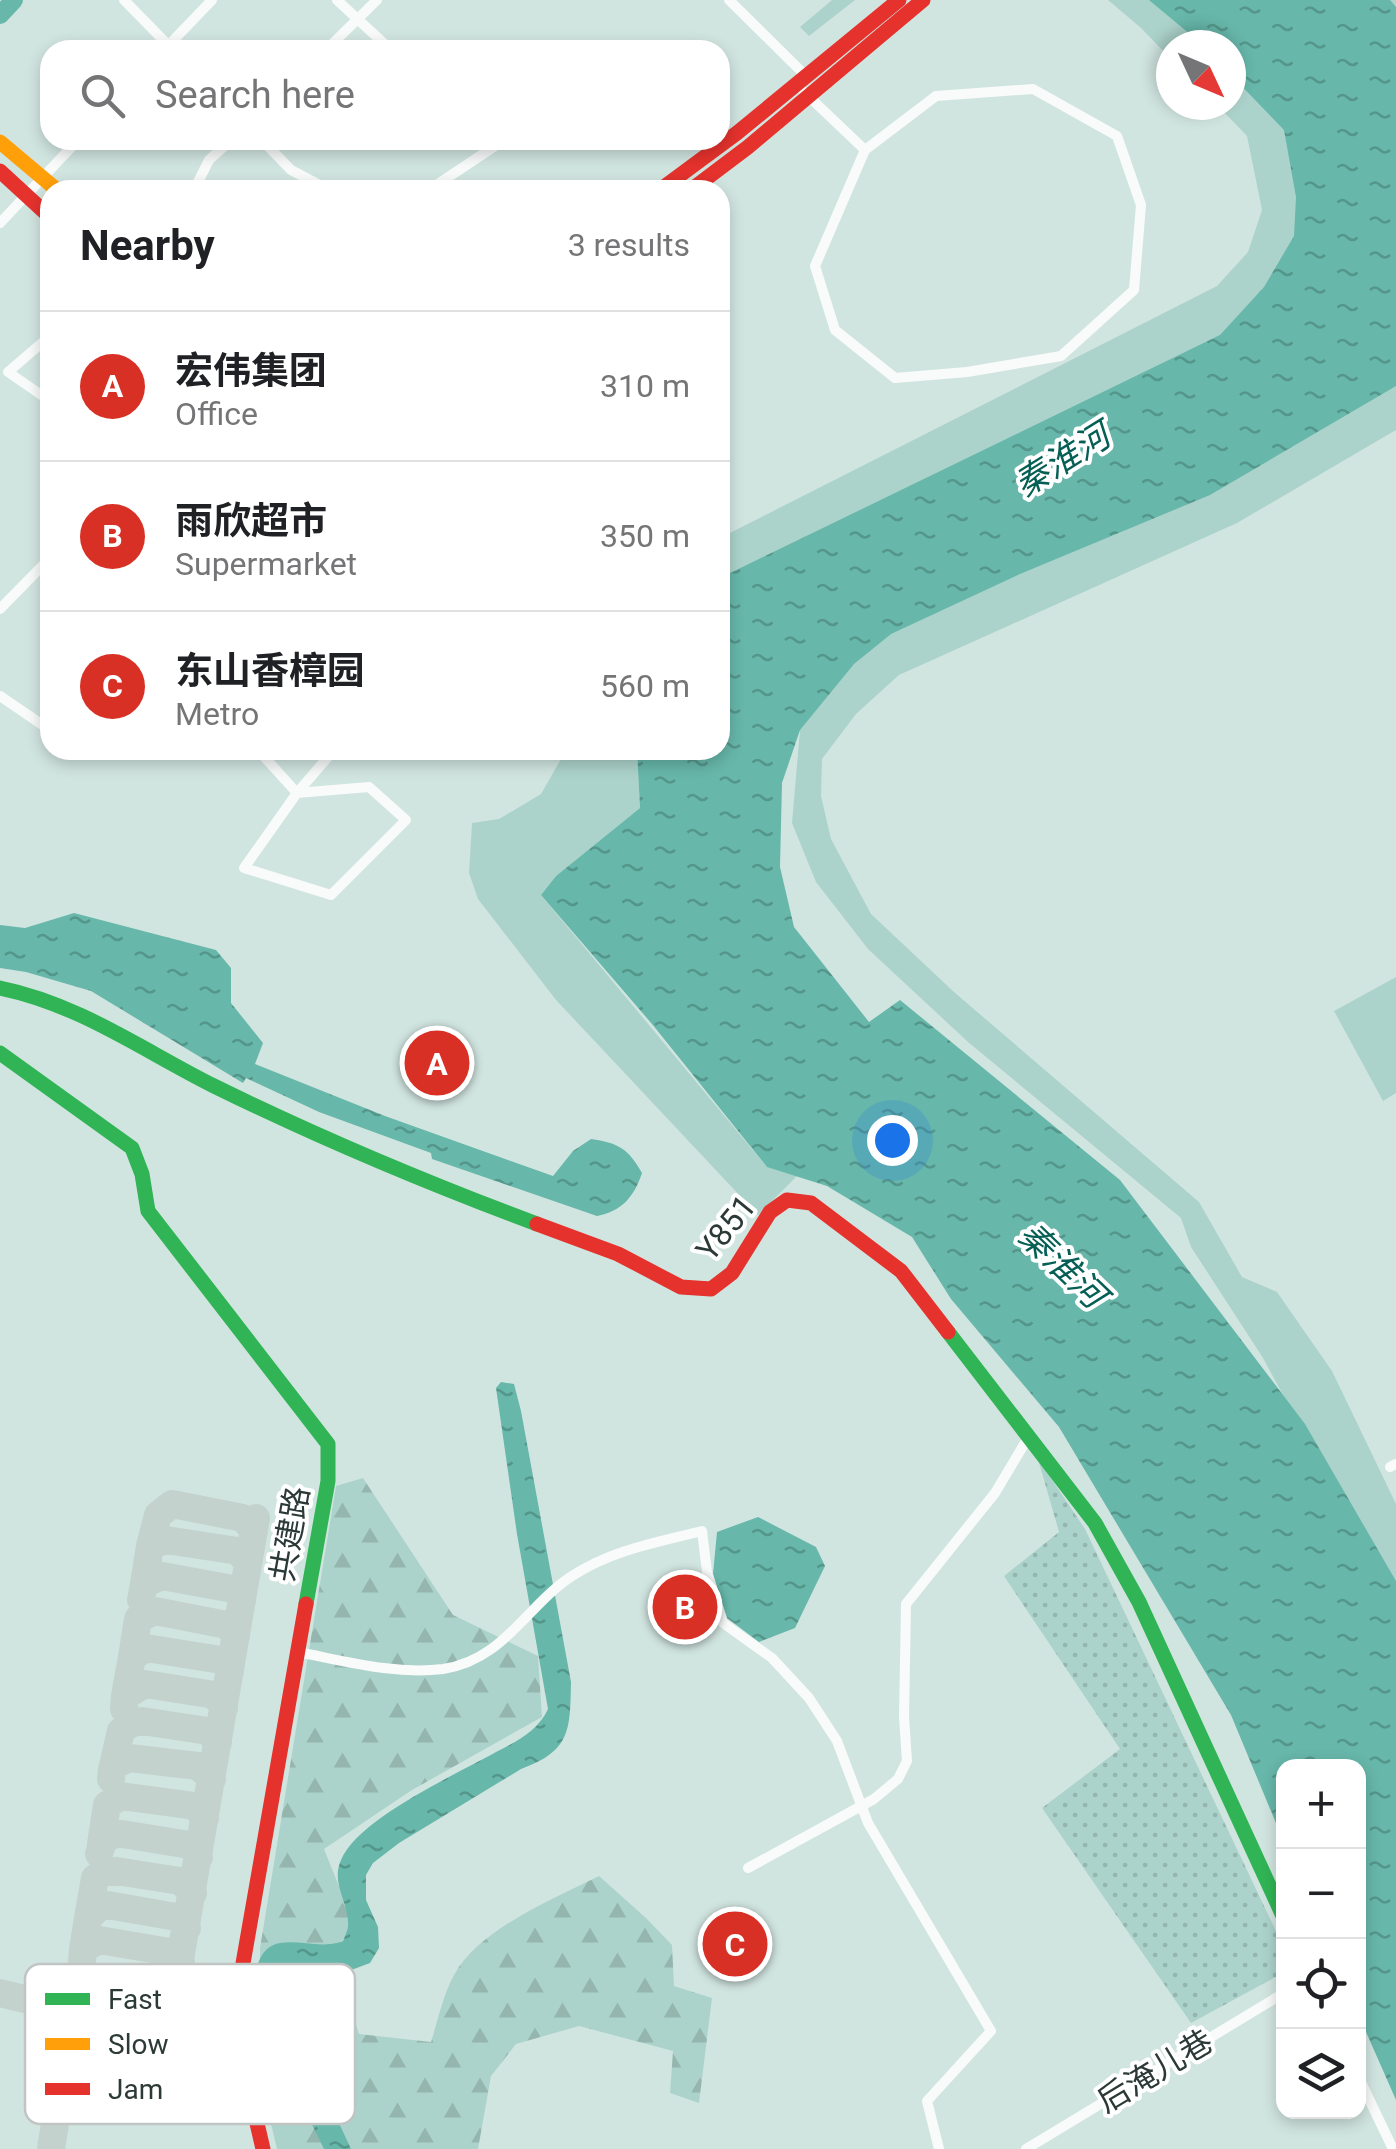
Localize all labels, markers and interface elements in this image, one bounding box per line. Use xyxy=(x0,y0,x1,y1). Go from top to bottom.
north arrow xyxy=(1156,30,1246,120)
search box xyxy=(40,40,730,150)
icon: search xyxy=(75,68,130,123)
text: Search here xyxy=(155,73,355,117)
text: Nearby xyxy=(80,221,215,270)
text: 3 results xyxy=(568,226,690,264)
text: 宏伟集团 xyxy=(175,349,327,393)
text: A xyxy=(102,367,123,405)
text: 310 m xyxy=(600,367,690,405)
text: Office xyxy=(175,395,258,433)
water label: 秦淮河 xyxy=(1007,412,1123,506)
text: 雨欣超市 xyxy=(175,499,327,543)
text: B xyxy=(102,517,123,555)
text: 350 m xyxy=(600,517,690,555)
text: Supermarket xyxy=(175,545,357,583)
text: 东山香樟园 xyxy=(175,649,365,693)
text: C xyxy=(102,667,123,705)
text: 560 m xyxy=(600,667,690,705)
text: Metro xyxy=(175,695,259,733)
pin: A xyxy=(404,1026,470,1100)
your location xyxy=(867,1115,918,1166)
street label: Y851 xyxy=(688,1188,764,1268)
water label: 秦淮河 xyxy=(1010,1214,1118,1321)
street label: 共建路 xyxy=(263,1483,317,1585)
pin: B xyxy=(652,1570,718,1644)
map controls xyxy=(1276,1759,1366,2119)
button: + xyxy=(1276,1759,1366,1849)
button: − xyxy=(1276,1849,1366,1939)
pin: C xyxy=(702,1906,768,1982)
button: locate xyxy=(1276,1939,1366,2029)
legend xyxy=(25,1964,355,2124)
text: Fast xyxy=(108,1983,162,2016)
street label: 后淹儿巷 xyxy=(1090,2022,1220,2120)
text: Slow xyxy=(108,2028,168,2061)
button: layers xyxy=(1276,2029,1366,2119)
text: Jam xyxy=(108,2073,163,2106)

